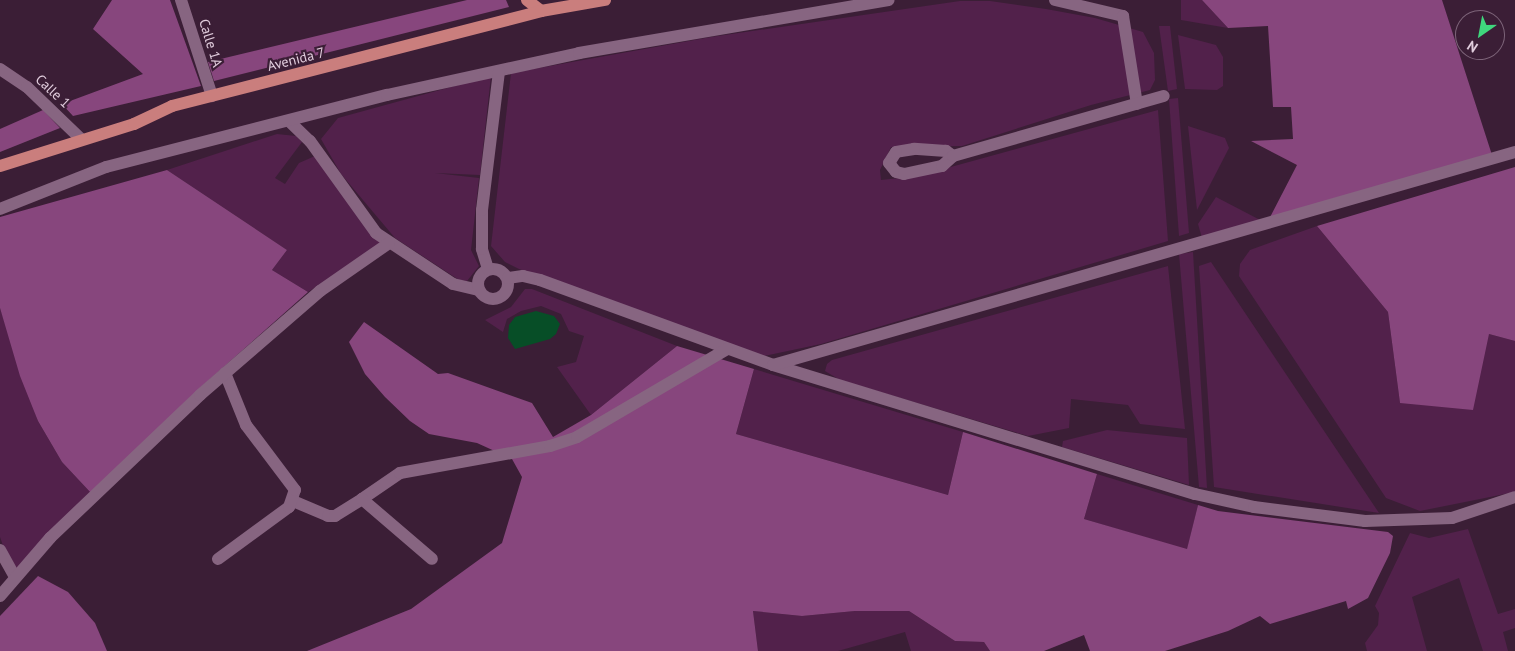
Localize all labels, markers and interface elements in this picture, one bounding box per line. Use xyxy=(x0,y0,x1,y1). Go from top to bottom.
north arrow xyxy=(1455,10,1505,60)
street label: Calle 1A xyxy=(196,17,226,69)
text: N xyxy=(1464,37,1481,57)
street label: Avenida 7 xyxy=(266,44,326,74)
street label: Calle 1 xyxy=(32,71,74,111)

